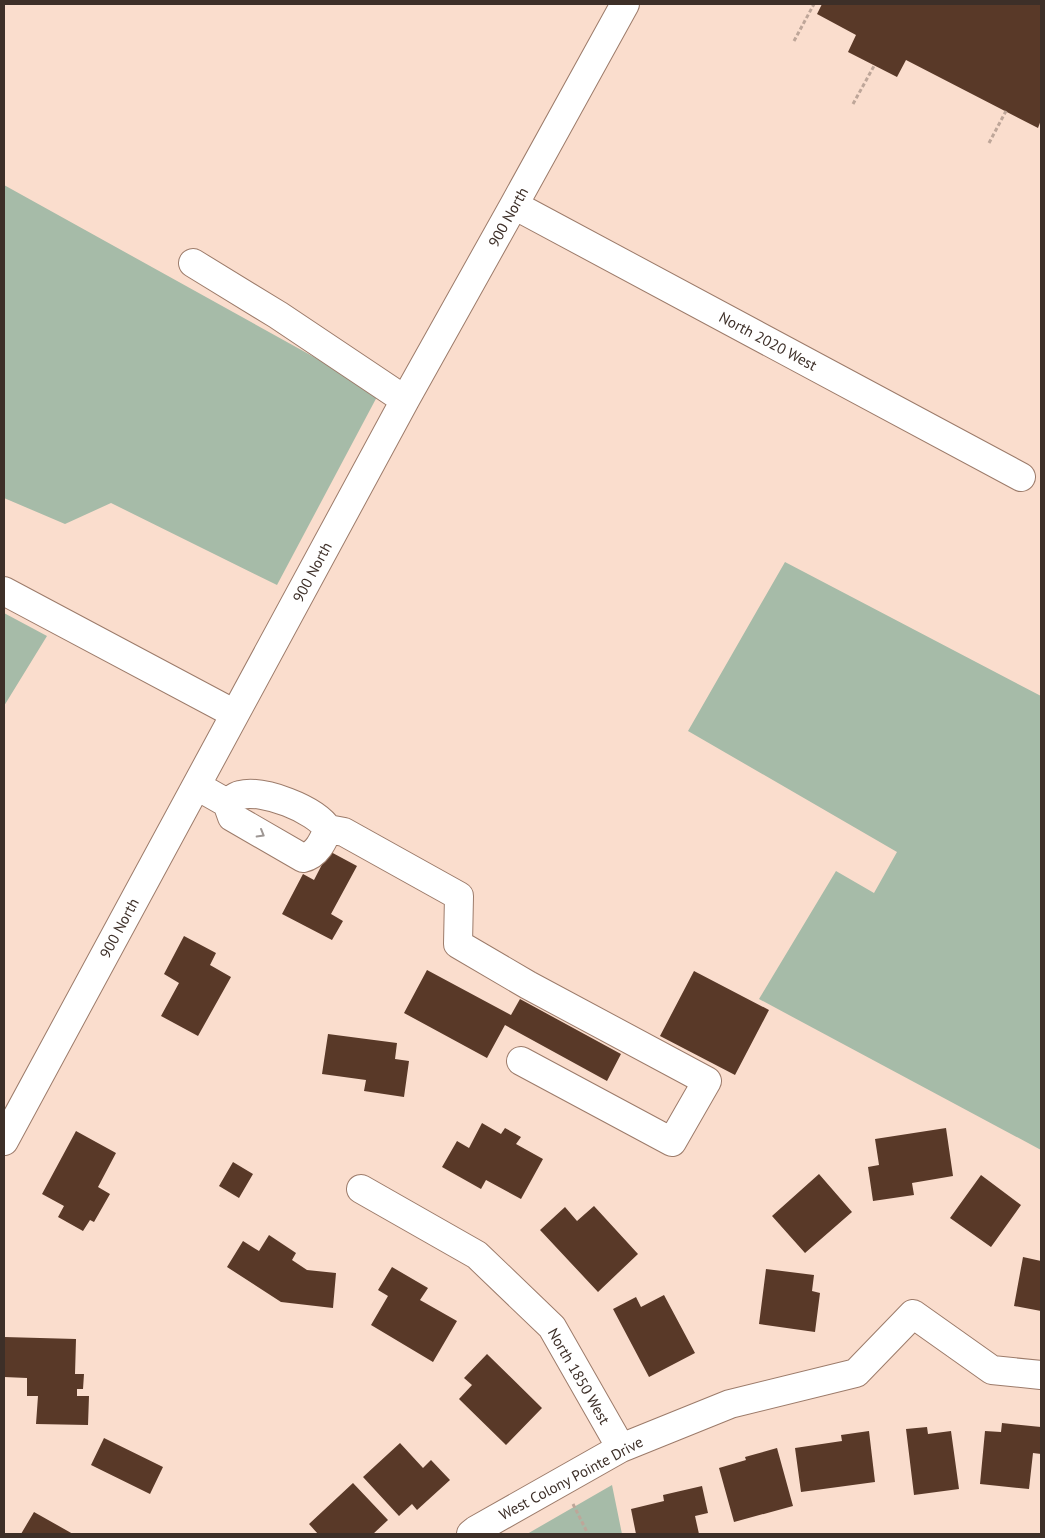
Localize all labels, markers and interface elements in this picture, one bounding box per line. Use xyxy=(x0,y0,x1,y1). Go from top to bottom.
street label: 900 North xyxy=(484,184,532,250)
street label: North 2020 West xyxy=(716,307,820,375)
street label: 900 North xyxy=(288,539,336,605)
one-way arrow xyxy=(255,828,264,838)
street label: 900 North xyxy=(95,895,143,961)
street label: North 1850 West xyxy=(544,1324,614,1428)
street label: West Colony Pointe Drive xyxy=(496,1432,646,1524)

